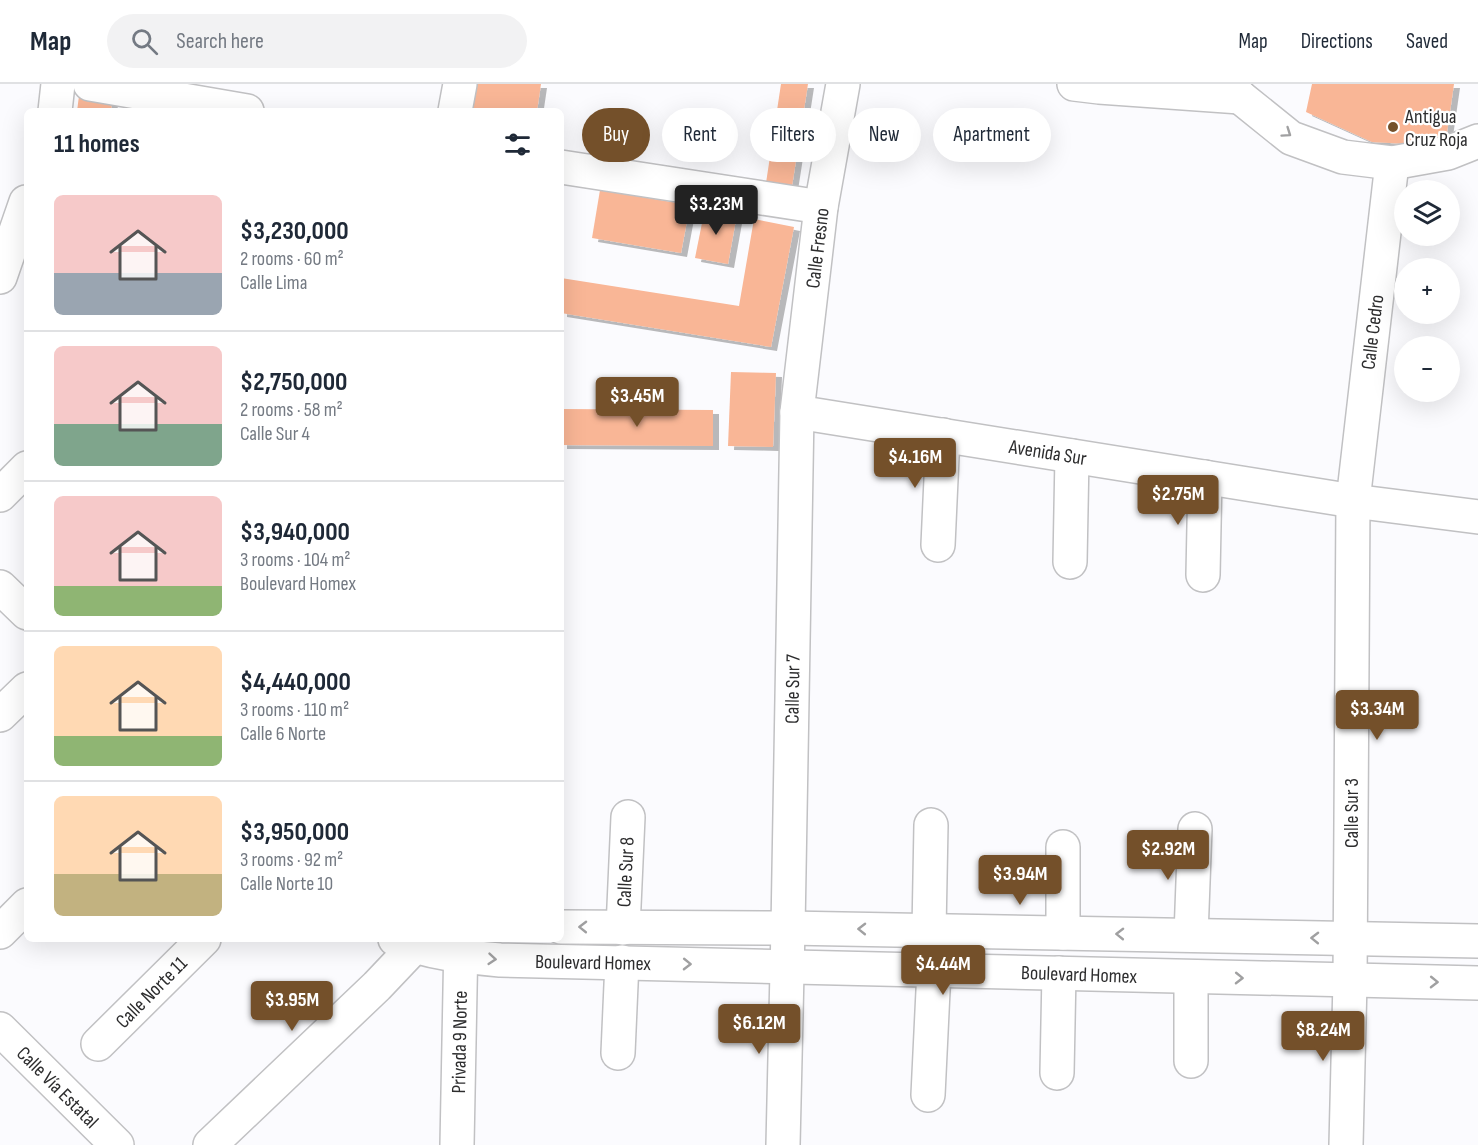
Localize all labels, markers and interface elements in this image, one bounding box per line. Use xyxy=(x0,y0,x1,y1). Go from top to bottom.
search box xyxy=(107,14,527,68)
text: Map xyxy=(30,25,71,58)
icon: search xyxy=(128,25,161,58)
text: Search here xyxy=(176,28,264,55)
text: Map xyxy=(1238,29,1268,54)
text: Directions xyxy=(1301,29,1373,54)
text: Saved xyxy=(1406,29,1448,54)
place label: Antigua Cruz Roja xyxy=(1404,105,1468,152)
chip: Buy xyxy=(582,108,650,162)
chip: Rent xyxy=(662,108,738,162)
chip: Filters xyxy=(750,108,836,162)
chip: New xyxy=(848,108,921,162)
chip: Apartment xyxy=(933,108,1051,162)
marker: Antigua Cruz Roja xyxy=(1386,120,1400,134)
one-way arrow xyxy=(1280,126,1291,137)
icon: filters xyxy=(501,128,534,161)
text: 11 homes xyxy=(54,129,140,160)
map controls xyxy=(1394,180,1460,402)
button: layers xyxy=(1394,180,1460,246)
pin: $3.23M xyxy=(667,185,765,236)
text: $3.23M xyxy=(689,192,743,216)
street label: Calle Fresno xyxy=(801,207,835,290)
text: $3,230,000 xyxy=(240,216,349,247)
icon: home xyxy=(102,219,174,291)
text: 2 rooms · 60 m² xyxy=(240,247,344,271)
button: + xyxy=(1394,258,1460,324)
text: Calle Lima xyxy=(240,271,307,295)
street label: Calle Cedro xyxy=(1356,293,1389,371)
button: − xyxy=(1394,336,1460,402)
text: $2,750,000 xyxy=(240,367,347,398)
icon: home xyxy=(102,370,174,442)
pin: $3.45M xyxy=(588,377,686,428)
text: $3.45M xyxy=(610,384,664,408)
text: 2 rooms · 58 m² xyxy=(240,398,343,422)
text: Calle Sur 4 xyxy=(240,422,310,446)
street label: Avenida Sur xyxy=(1006,435,1089,471)
pin: $4.16M xyxy=(866,438,964,489)
text: $4.16M xyxy=(888,445,942,469)
pin: $2.75M xyxy=(1129,475,1227,526)
text: $2.75M xyxy=(1152,482,1204,506)
text: $3,940,000 xyxy=(240,517,350,548)
icon: home xyxy=(102,520,174,592)
text: 3 rooms · 104 m² xyxy=(240,548,350,572)
text: Boulevard Homex xyxy=(240,572,356,596)
street label: Calle Sur 7 xyxy=(780,654,806,724)
text: $4,440,000 xyxy=(240,667,351,698)
icon: home xyxy=(102,670,174,742)
pin: $3.34M xyxy=(1328,690,1426,741)
text: $3.34M xyxy=(1350,697,1404,721)
text: 3 rooms · 110 m² xyxy=(240,698,349,722)
text: Calle 6 Norte xyxy=(240,722,326,746)
street label: Calle Sur 3 xyxy=(1340,778,1364,848)
text: $3,950,000 xyxy=(240,817,349,848)
icon: home xyxy=(102,820,174,892)
pin: $2.92M xyxy=(1119,830,1217,881)
street label: Calle Sur 8 xyxy=(612,836,640,908)
text: $2.92M xyxy=(1141,837,1195,861)
text: 3 rooms · 92 m² xyxy=(240,848,343,872)
pin: $3.94M xyxy=(971,855,1069,906)
text: $3.94M xyxy=(993,862,1047,886)
text: Calle Norte 10 xyxy=(240,872,333,896)
one-way arrow xyxy=(578,921,587,934)
one-way arrow xyxy=(857,923,866,935)
one-way arrow xyxy=(1115,928,1124,940)
one-way arrow xyxy=(1310,932,1319,944)
pin: $4.44M xyxy=(894,945,992,996)
street label: Boulevard Homex xyxy=(535,950,652,976)
street label: Calle Norte 11 xyxy=(111,952,192,1033)
one-way arrow xyxy=(488,952,497,965)
text: $4.44M xyxy=(915,952,971,976)
one-way arrow xyxy=(683,958,692,970)
street label: Boulevard Homex xyxy=(1021,961,1138,989)
one-way arrow xyxy=(1235,972,1244,984)
one-way arrow xyxy=(1430,976,1439,989)
pin: $3.95M xyxy=(243,981,341,1032)
text: $3.95M xyxy=(265,988,319,1012)
street label: Privada 9 Norte xyxy=(447,990,473,1094)
pin: $6.12M xyxy=(710,1004,808,1055)
text: $6.12M xyxy=(732,1011,786,1035)
pin: $8.24M xyxy=(1274,1011,1372,1062)
text: $8.24M xyxy=(1295,1018,1351,1042)
street label: Calle Vía Estatal xyxy=(11,1042,103,1134)

